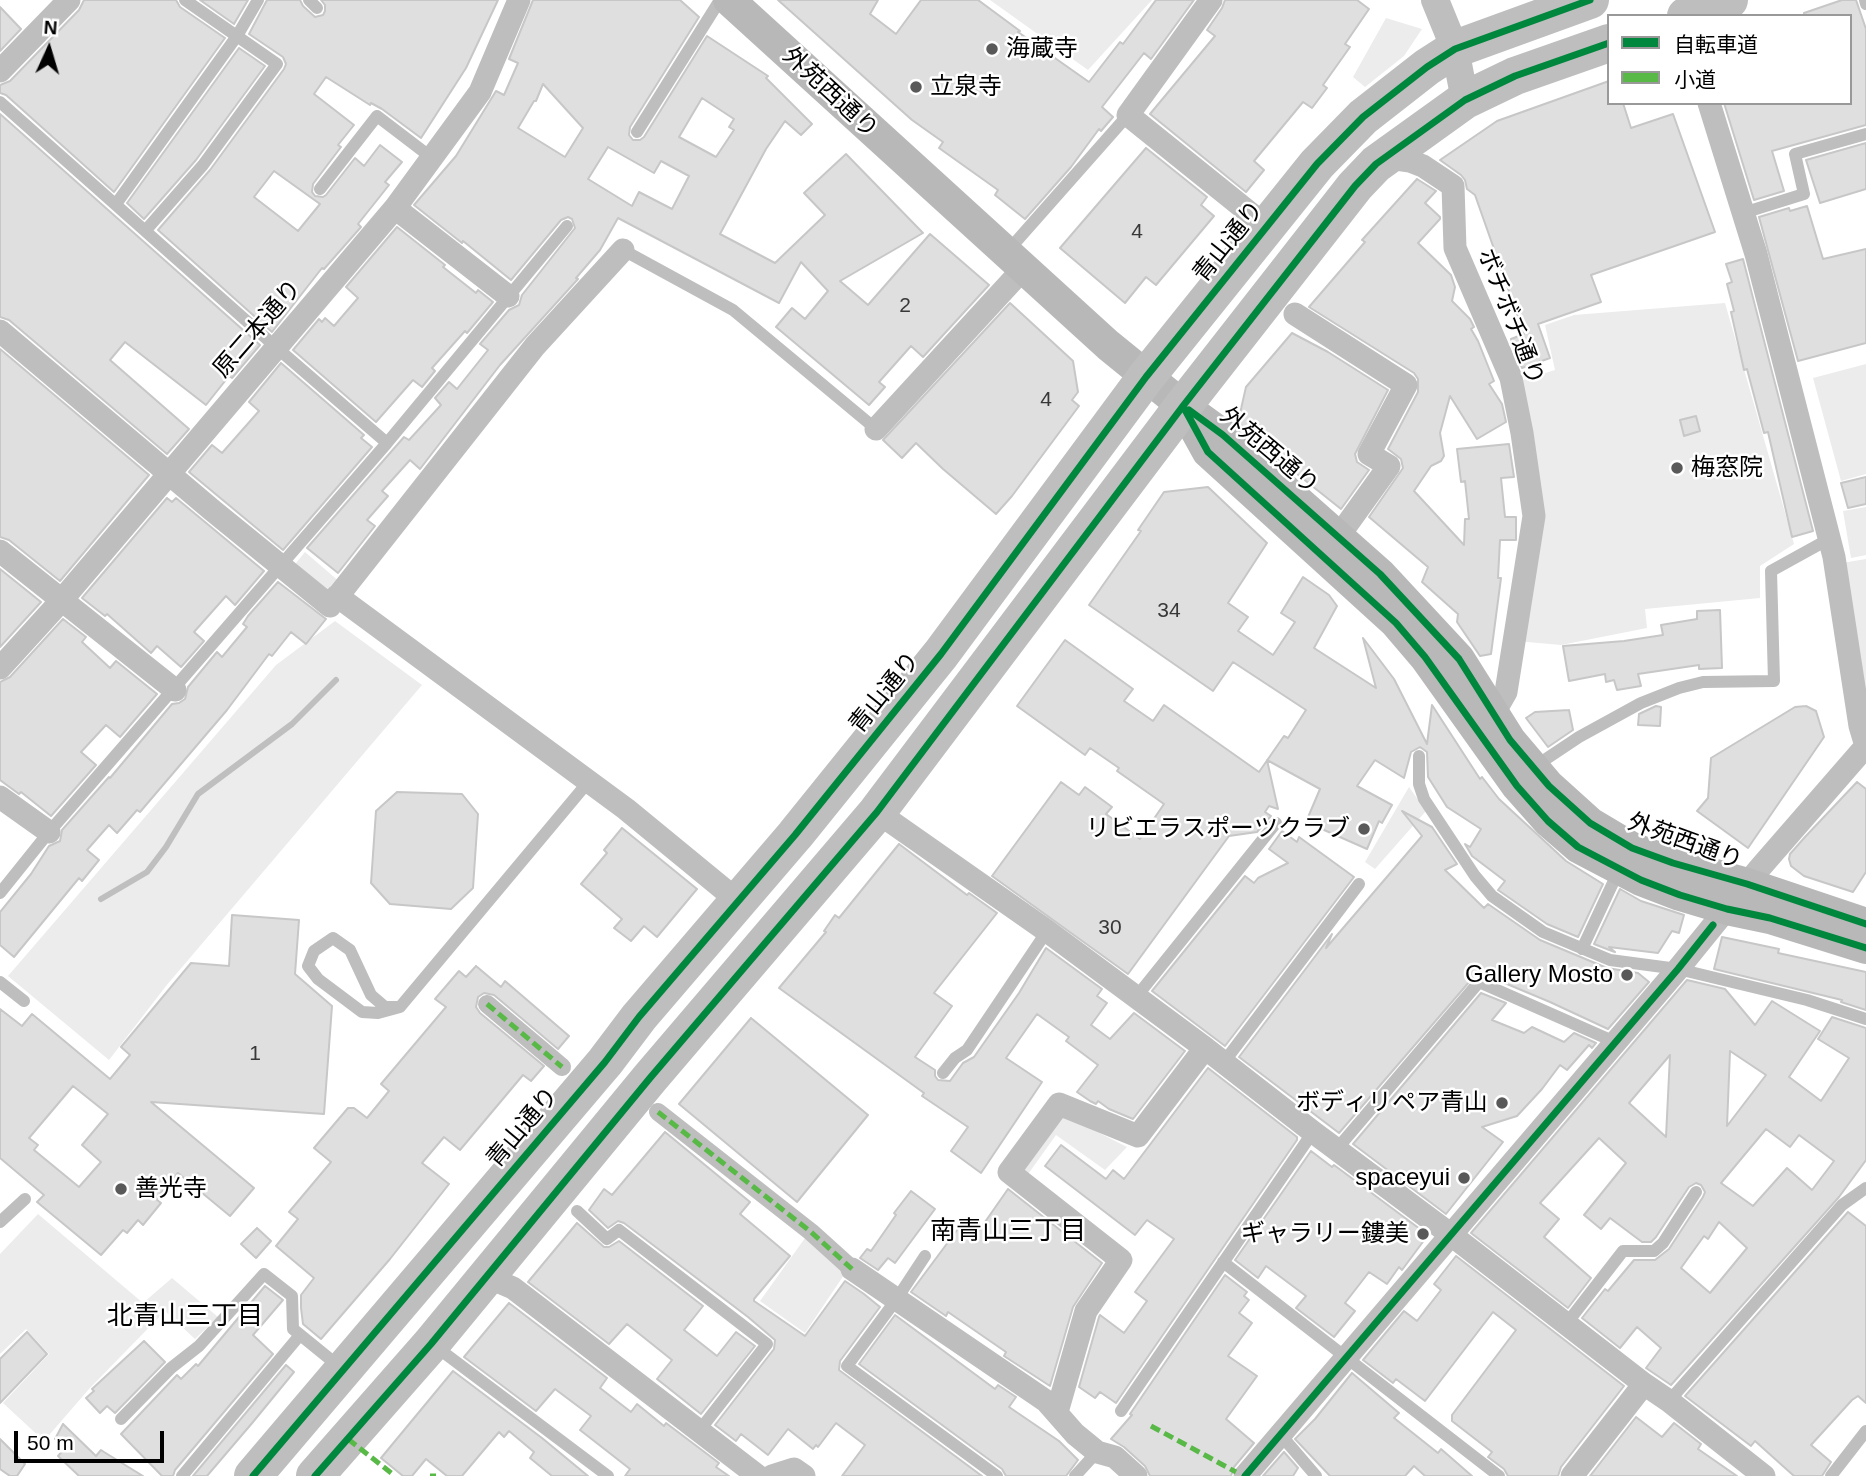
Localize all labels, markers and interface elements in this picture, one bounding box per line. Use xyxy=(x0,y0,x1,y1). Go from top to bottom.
north arrow xyxy=(14,14,84,84)
legend xyxy=(1607,14,1852,105)
text: N xyxy=(43,17,58,39)
text: 自転車道 xyxy=(1674,33,1758,56)
place label: 海蔵寺 xyxy=(1006,35,1078,63)
marker: 海蔵寺 xyxy=(984,41,1000,57)
street label: 外苑西通り xyxy=(776,42,884,144)
text: 小道 xyxy=(1674,68,1716,91)
place label: 立泉寺 xyxy=(930,73,1002,101)
marker: 立泉寺 xyxy=(908,79,924,95)
street label: 青山通り xyxy=(1188,196,1270,288)
house number: 4 xyxy=(1131,219,1143,245)
street label: ボチボチ通り xyxy=(1471,245,1549,389)
street label: 原二本通り xyxy=(208,274,308,384)
house number: 2 xyxy=(899,293,911,319)
house number: 4 xyxy=(1040,387,1052,413)
street label: 外苑西通り xyxy=(1214,401,1324,501)
place label: 梅窓院 xyxy=(1691,454,1763,482)
marker: 梅窓院 xyxy=(1669,460,1685,476)
house number: 34 xyxy=(1157,598,1181,624)
street label: 青山通り xyxy=(844,647,926,739)
street label: 外苑西通り xyxy=(1624,808,1746,876)
place label: リビエラスポーツクラブ xyxy=(1086,815,1350,843)
marker: リビエラスポーツクラブ xyxy=(1356,821,1372,837)
house number: 30 xyxy=(1098,915,1122,941)
place label: Gallery Mosto xyxy=(1465,961,1613,989)
marker: Gallery Mosto xyxy=(1619,967,1635,983)
house number: 1 xyxy=(249,1041,261,1067)
street label: 青山通り xyxy=(481,1082,565,1174)
place label: ボディリペア青山 xyxy=(1296,1089,1488,1117)
marker: ボディリペア青山 xyxy=(1494,1095,1510,1111)
place label: spaceyui xyxy=(1355,1164,1450,1192)
marker: spaceyui xyxy=(1456,1170,1472,1186)
place label: 善光寺 xyxy=(135,1175,207,1203)
marker: 善光寺 xyxy=(113,1181,129,1197)
district label: 南青山三丁目 xyxy=(930,1216,1086,1248)
place label: ギャラリー鏤美 xyxy=(1241,1220,1409,1248)
marker: ギャラリー鏤美 xyxy=(1415,1226,1431,1242)
district label: 北青山三丁目 xyxy=(107,1301,263,1333)
scale bar xyxy=(18,1416,168,1460)
text: 50 m xyxy=(27,1431,74,1454)

